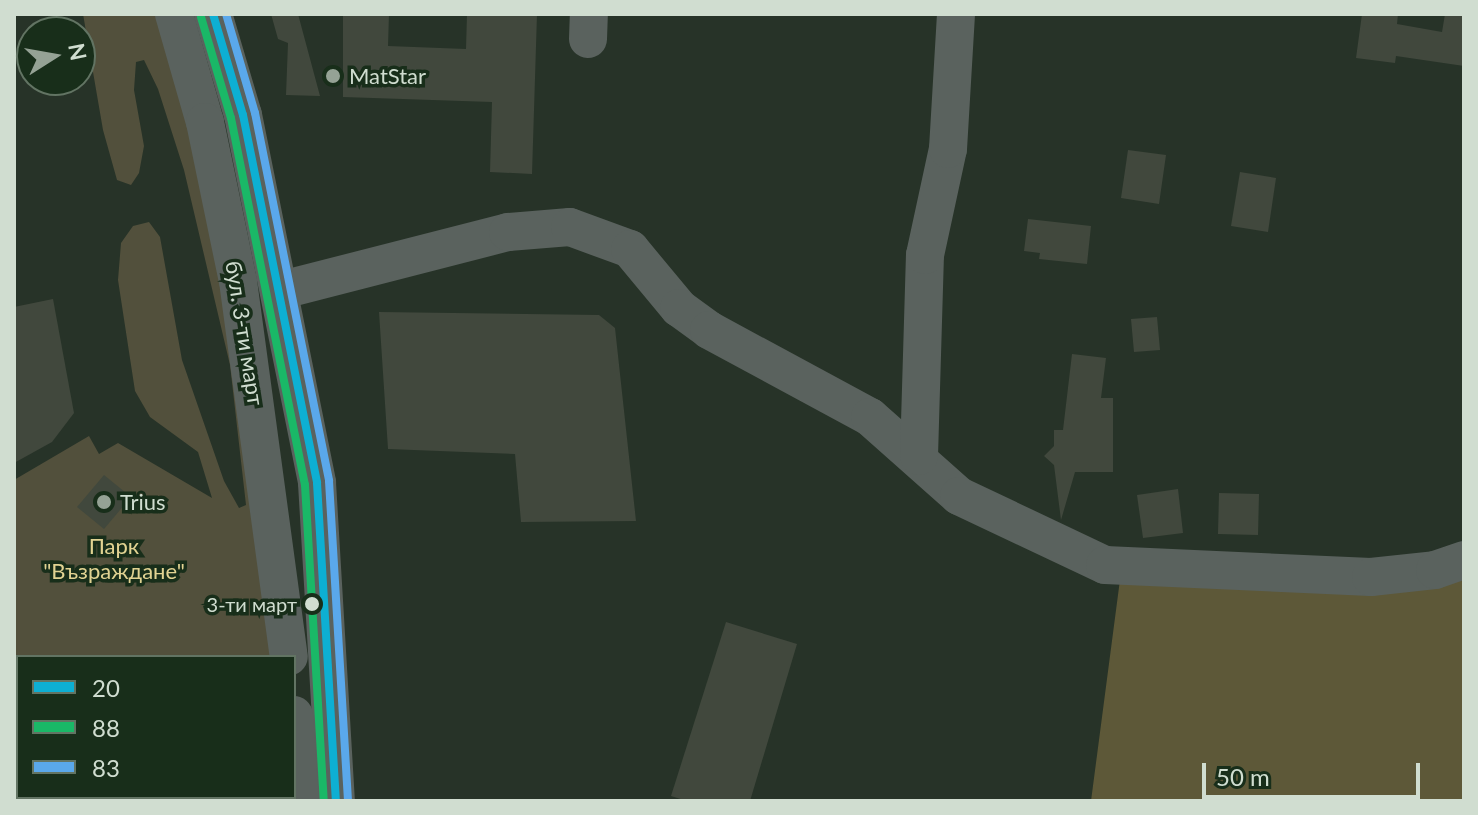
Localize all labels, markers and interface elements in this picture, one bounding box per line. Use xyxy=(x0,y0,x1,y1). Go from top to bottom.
north arrow xyxy=(16,16,96,96)
text: N xyxy=(63,41,93,63)
place label: MatStar xyxy=(349,63,426,89)
marker: MatStar xyxy=(324,67,342,85)
street label: бул. 3-ти март xyxy=(221,259,269,407)
place label: Trius xyxy=(120,489,166,515)
marker: Trius xyxy=(95,493,113,511)
park label: Парк "Възраждане" xyxy=(43,532,185,584)
place label: 3-ти март xyxy=(207,592,297,616)
marker: 3-ти март xyxy=(304,596,320,612)
legend xyxy=(16,655,296,799)
text: 20 xyxy=(92,673,120,702)
text: 88 xyxy=(92,713,120,742)
scale bar xyxy=(1206,747,1424,797)
text: 83 xyxy=(92,753,120,782)
text: 50 m xyxy=(1216,762,1270,791)

